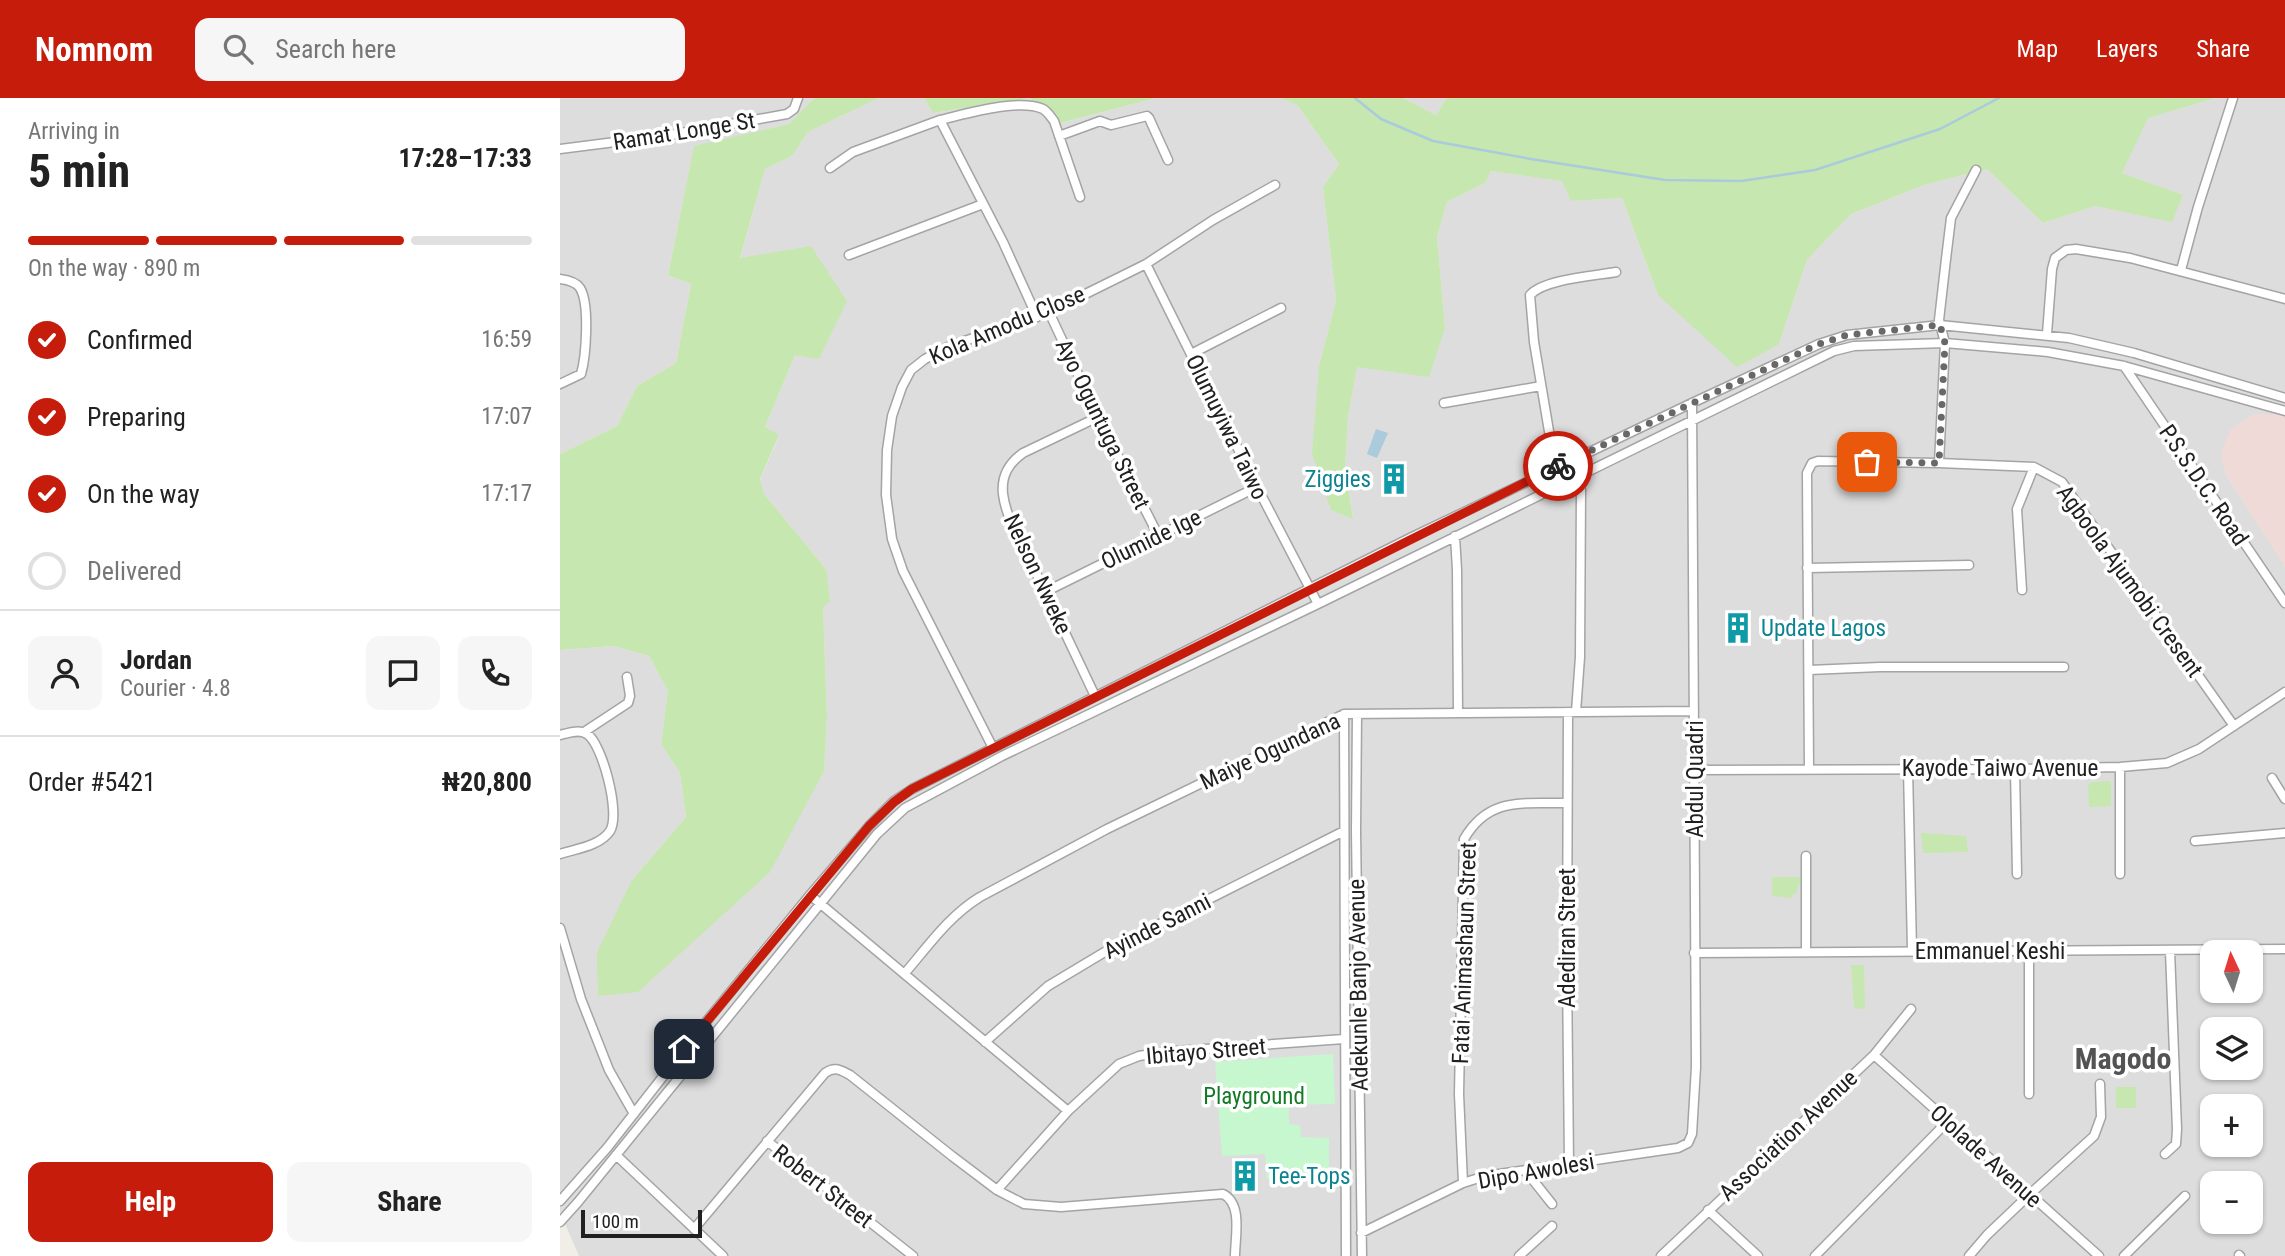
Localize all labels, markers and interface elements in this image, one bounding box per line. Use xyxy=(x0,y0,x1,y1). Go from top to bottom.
search box xyxy=(195,18,685,81)
text: Nomnom xyxy=(35,30,153,69)
icon: search xyxy=(219,30,257,68)
text: Search here xyxy=(275,34,396,64)
text: Map xyxy=(2017,35,2058,63)
text: Layers xyxy=(2096,35,2158,63)
text: Share xyxy=(2196,35,2250,63)
street label: Ramat Longe St xyxy=(611,107,757,156)
text: Arriving in xyxy=(28,118,120,145)
text: 17:28–17:33 xyxy=(398,143,532,173)
text: 5 min xyxy=(28,144,130,198)
text: On the way · 890 m xyxy=(28,255,200,282)
street label: Kola Amodu Close xyxy=(925,281,1089,370)
icon: check xyxy=(28,321,66,359)
text: Confirmed xyxy=(87,325,193,355)
text: 16:59 xyxy=(481,326,532,353)
street label: Ayo Oguntuga Street xyxy=(1050,335,1155,514)
street label: Olumuyiwa Taiwo xyxy=(1180,350,1273,504)
icon: check xyxy=(28,398,66,436)
text: Preparing xyxy=(87,402,186,432)
text: 17:07 xyxy=(481,403,532,430)
street label: P.S.S.D.C. Road xyxy=(2153,420,2254,551)
courier xyxy=(1523,431,1593,501)
pin xyxy=(1837,432,1897,492)
icon: bag xyxy=(1848,443,1886,481)
icon: bike xyxy=(1539,447,1577,485)
building icon: Ziggies xyxy=(1377,462,1411,496)
place label: Ziggies xyxy=(1304,466,1371,493)
icon: check xyxy=(28,475,66,513)
text: On the way xyxy=(87,479,200,509)
text: 17:17 xyxy=(481,480,532,507)
street label: Agboola Ajumobi Cresent xyxy=(2051,480,2208,683)
street label: Olumide Ige xyxy=(1097,504,1206,575)
street label: Nelson Nweke xyxy=(998,510,1077,639)
text: Delivered xyxy=(87,556,182,586)
building icon: Update Lagos xyxy=(1721,611,1755,645)
place label: Update Lagos xyxy=(1761,615,1886,642)
button: person xyxy=(28,636,102,710)
button: chat xyxy=(366,636,440,710)
button: phone xyxy=(458,636,532,710)
text: Jordan xyxy=(120,645,192,675)
text: Courier · 4.8 xyxy=(120,675,231,702)
street label: Maiye Ogundana xyxy=(1196,707,1344,796)
street label: Abdul Quadri xyxy=(1682,720,1709,838)
street label: Kayode Taiwo Avenue xyxy=(1902,755,2098,782)
text: Order #5421 xyxy=(28,767,156,797)
text: ₦20,800 xyxy=(441,767,532,797)
street label: Fatai Animashaun Street xyxy=(1447,842,1482,1064)
street label: Adediran Street xyxy=(1554,868,1581,1008)
street label: Adekunle Banjo Avenue xyxy=(1343,879,1374,1091)
street label: Ayinde Sanni xyxy=(1099,888,1215,965)
street label: Emmanuel Keshi xyxy=(1915,938,2065,965)
north arrow xyxy=(2200,940,2263,1003)
map controls xyxy=(2200,940,2263,1234)
button: layers xyxy=(2200,1017,2263,1080)
pin xyxy=(654,1019,714,1079)
icon: home xyxy=(665,1030,703,1068)
street label: Ibitayo Street xyxy=(1145,1033,1267,1070)
district label: Magodo xyxy=(2075,1041,2171,1076)
street label: Association Avenue xyxy=(1714,1064,1863,1206)
park label: Playground xyxy=(1203,1083,1305,1110)
button: + xyxy=(2200,1094,2263,1157)
street label: Ololade Avenue xyxy=(1924,1099,2047,1213)
street label: Robert Street xyxy=(767,1139,878,1234)
street label: Dipo Awolesi xyxy=(1476,1148,1596,1195)
building icon: Tee-Tops xyxy=(1228,1159,1262,1193)
button: Help xyxy=(28,1162,273,1242)
button: Share xyxy=(287,1162,532,1242)
place label: Tee-Tops xyxy=(1268,1163,1350,1190)
button: − xyxy=(2200,1171,2263,1234)
scale bar xyxy=(581,1207,702,1239)
text: 100 m xyxy=(592,1210,639,1233)

